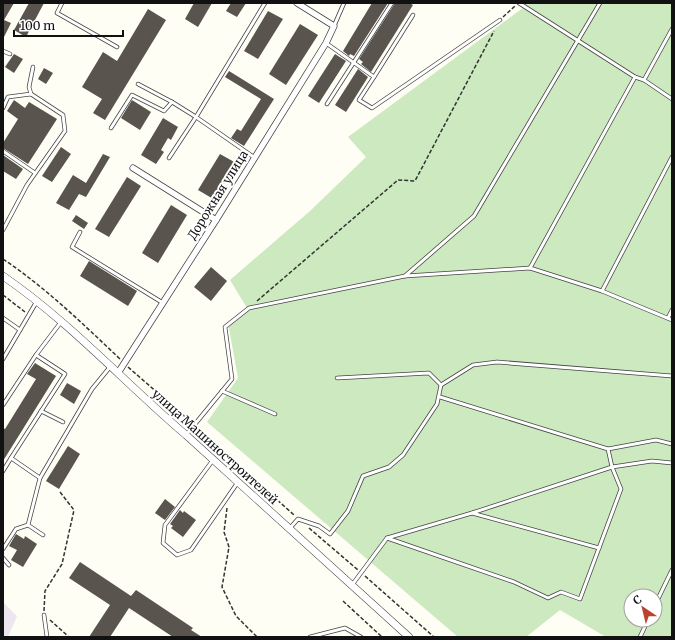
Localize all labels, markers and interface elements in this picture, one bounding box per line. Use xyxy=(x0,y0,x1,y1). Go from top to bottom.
scale bar xyxy=(14,12,123,38)
text: 100 m xyxy=(20,18,55,33)
street label: Дорожная улица xyxy=(184,147,251,242)
street label: улица Машиностроителей xyxy=(149,386,282,507)
north arrow xyxy=(623,588,663,628)
text: С xyxy=(630,592,644,608)

